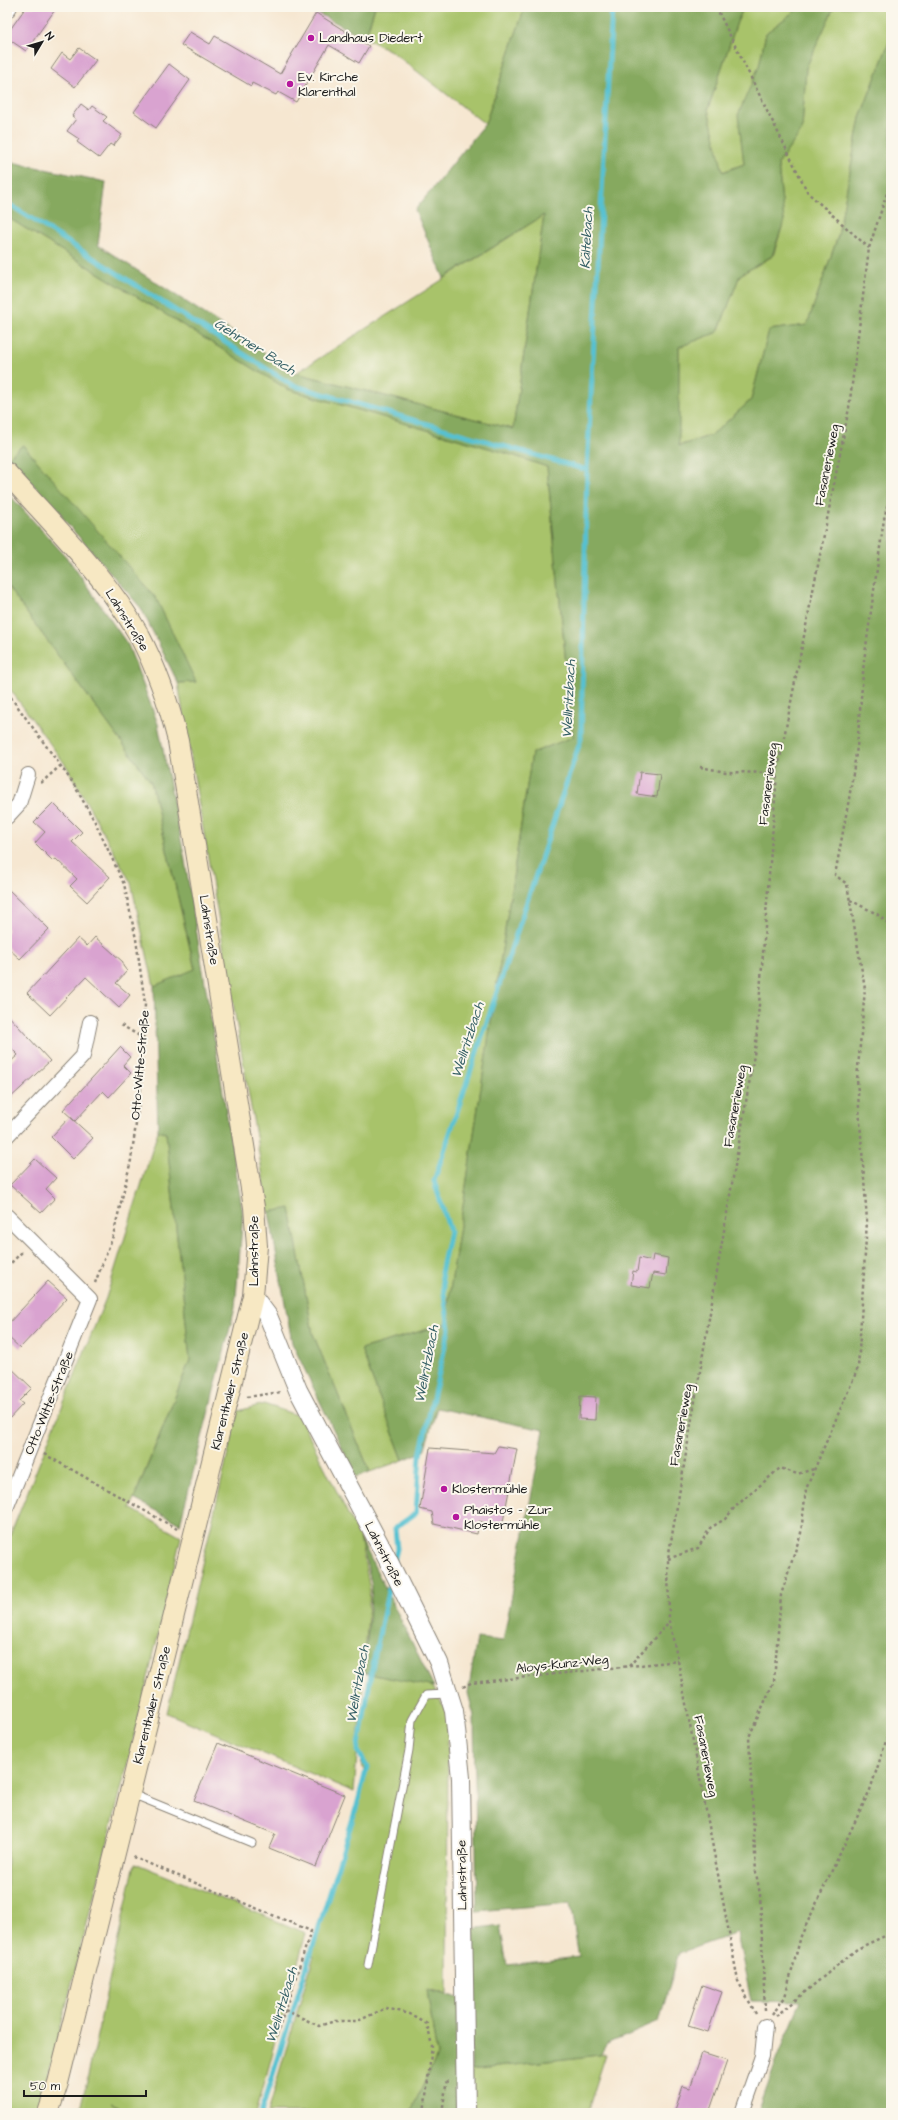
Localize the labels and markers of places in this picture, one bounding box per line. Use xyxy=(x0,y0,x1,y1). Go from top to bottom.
place label: Landhaus Diedert xyxy=(319,29,423,47)
marker: Landhaus Diedert xyxy=(306,33,316,43)
place label: Ev. Kirche Klarenthal xyxy=(298,68,358,101)
marker: Ev. Kirche Klarenthal xyxy=(285,79,295,89)
place label: Klostermühle xyxy=(452,1480,527,1498)
marker: Klostermühle xyxy=(439,1484,449,1494)
place label: Phaistos - Zur Klostermühle xyxy=(464,1501,551,1534)
marker: Phaistos - Zur Klostermühle xyxy=(451,1512,461,1522)

